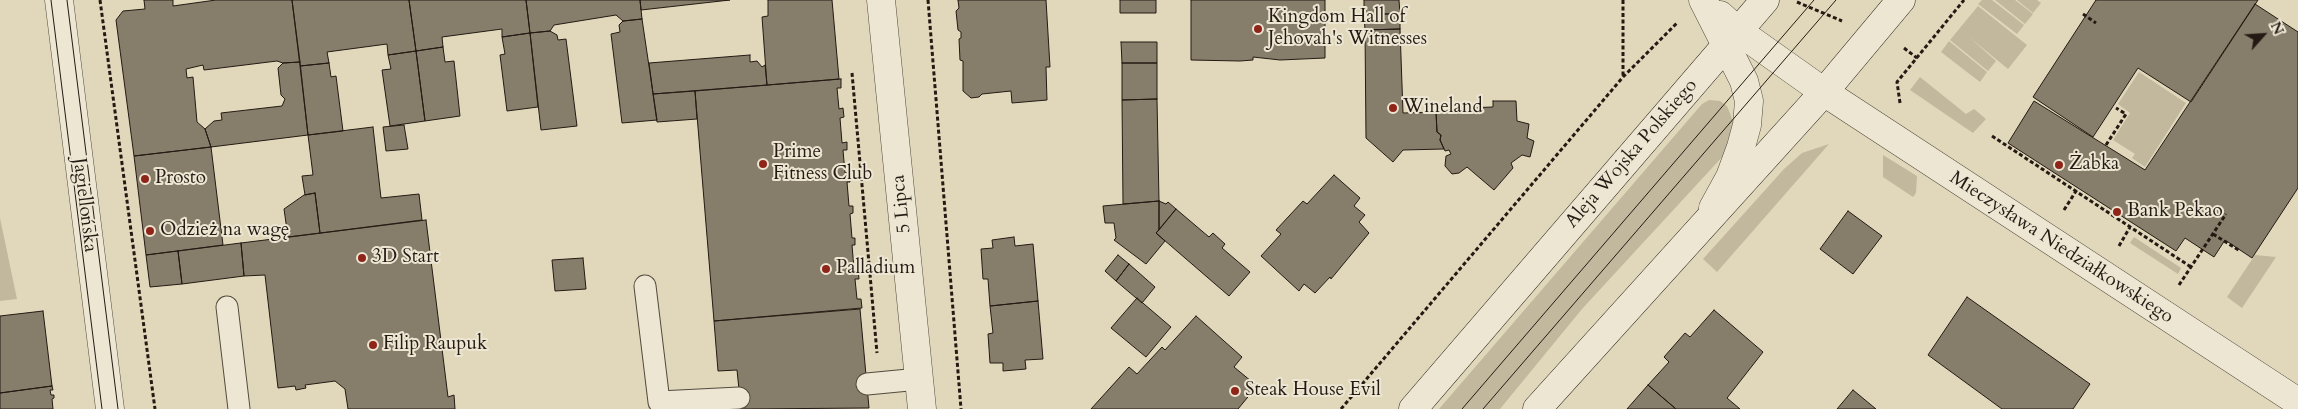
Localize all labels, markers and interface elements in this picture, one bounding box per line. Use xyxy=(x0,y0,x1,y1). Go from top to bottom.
place label: Kingdom Hall of Jehovah's Witnesses xyxy=(1268,7,1427,51)
north arrow xyxy=(2238,10,2288,60)
text: N xyxy=(2266,19,2288,38)
marker: Kingdom Hall of Jehovah's Witnesses xyxy=(1252,23,1264,35)
street label: Aleja Wojska Polskiego xyxy=(1561,75,1703,233)
place label: Wineland xyxy=(1403,97,1483,119)
marker: Wineland xyxy=(1387,102,1399,114)
place label: Prime Fitness Club xyxy=(773,142,872,186)
place label: Żabka xyxy=(2069,154,2119,176)
street label: Jagiellońska xyxy=(67,157,101,253)
marker: Prime Fitness Club xyxy=(757,158,769,170)
marker: Żabka xyxy=(2053,159,2065,171)
street label: Mieczysława Niedziałkowskiego xyxy=(1945,167,2177,329)
place label: Prosto xyxy=(155,168,206,190)
marker: Prosto xyxy=(139,173,151,185)
street label: 5 Lipca xyxy=(888,174,916,234)
place label: Bank Pekao xyxy=(2127,201,2223,223)
marker: Bank Pekao xyxy=(2111,206,2123,218)
place label: Odzież na wagę xyxy=(160,220,289,242)
marker: Odzież na wagę xyxy=(144,225,156,237)
place label: 3D Start xyxy=(372,247,439,269)
marker: 3D Start xyxy=(356,252,368,264)
place label: Palladium xyxy=(836,258,915,280)
marker: Palladium xyxy=(820,263,832,275)
place label: Filip Raupuk xyxy=(383,334,487,356)
marker: Filip Raupuk xyxy=(367,339,379,351)
place label: Steak House Evil xyxy=(1245,380,1381,402)
marker: Steak House Evil xyxy=(1229,385,1241,397)

